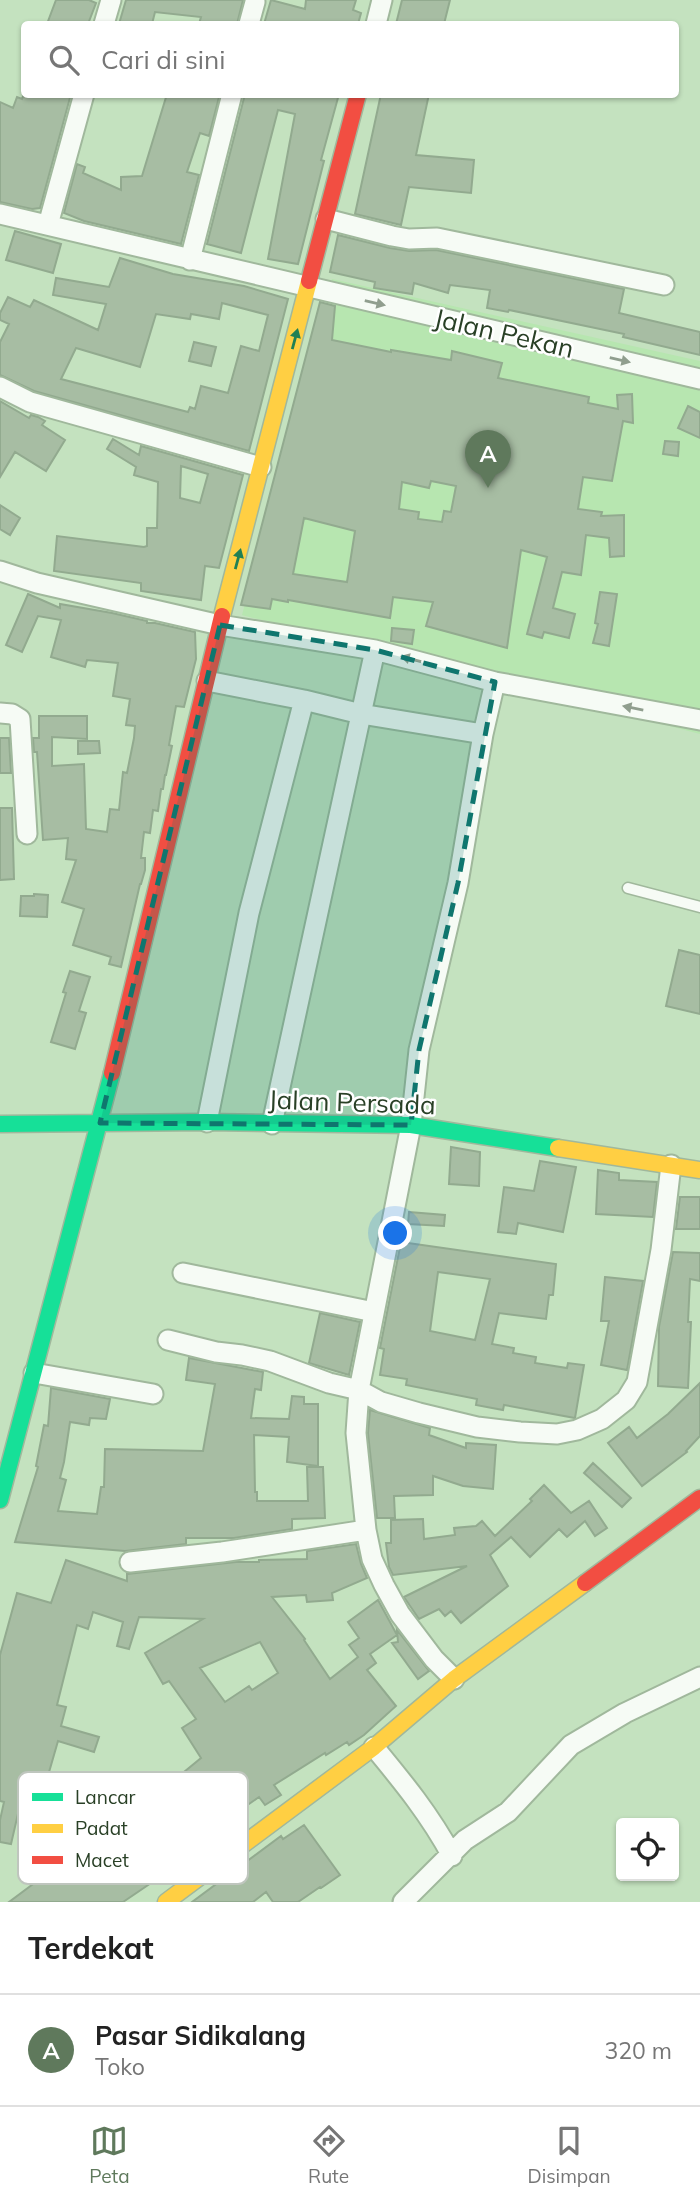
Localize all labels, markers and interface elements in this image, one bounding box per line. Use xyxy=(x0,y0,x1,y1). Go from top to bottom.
search box xyxy=(21,21,679,98)
icon: search xyxy=(45,41,83,79)
text: Cari di sini xyxy=(101,43,225,76)
one-way arrow xyxy=(364,298,386,309)
street label: Jalan Pekan xyxy=(431,301,577,365)
one-way arrow xyxy=(290,328,301,350)
one-way arrow xyxy=(609,355,631,366)
pin: A xyxy=(465,430,511,488)
one-way arrow xyxy=(233,548,243,569)
one-way arrow xyxy=(400,653,422,664)
one-way arrow xyxy=(622,702,644,713)
street label: Jalan Persada xyxy=(268,1083,436,1121)
your location xyxy=(378,1216,412,1250)
legend xyxy=(18,1772,248,1884)
text: Lancar xyxy=(75,1785,136,1809)
text: Padat xyxy=(75,1816,128,1840)
map controls xyxy=(616,1818,679,1881)
button: locate xyxy=(616,1818,679,1881)
text: Macet xyxy=(75,1848,129,1872)
text: Terdekat xyxy=(28,1929,154,1967)
text: Pasar Sidikalang xyxy=(95,2019,306,2052)
text: A xyxy=(42,2036,60,2065)
text: 320 m xyxy=(604,2036,672,2065)
text: Toko xyxy=(95,2052,145,2081)
tab: Peta xyxy=(89,2122,130,2188)
tab: Rute xyxy=(308,2122,349,2188)
tab: Disimpan xyxy=(527,2122,611,2188)

